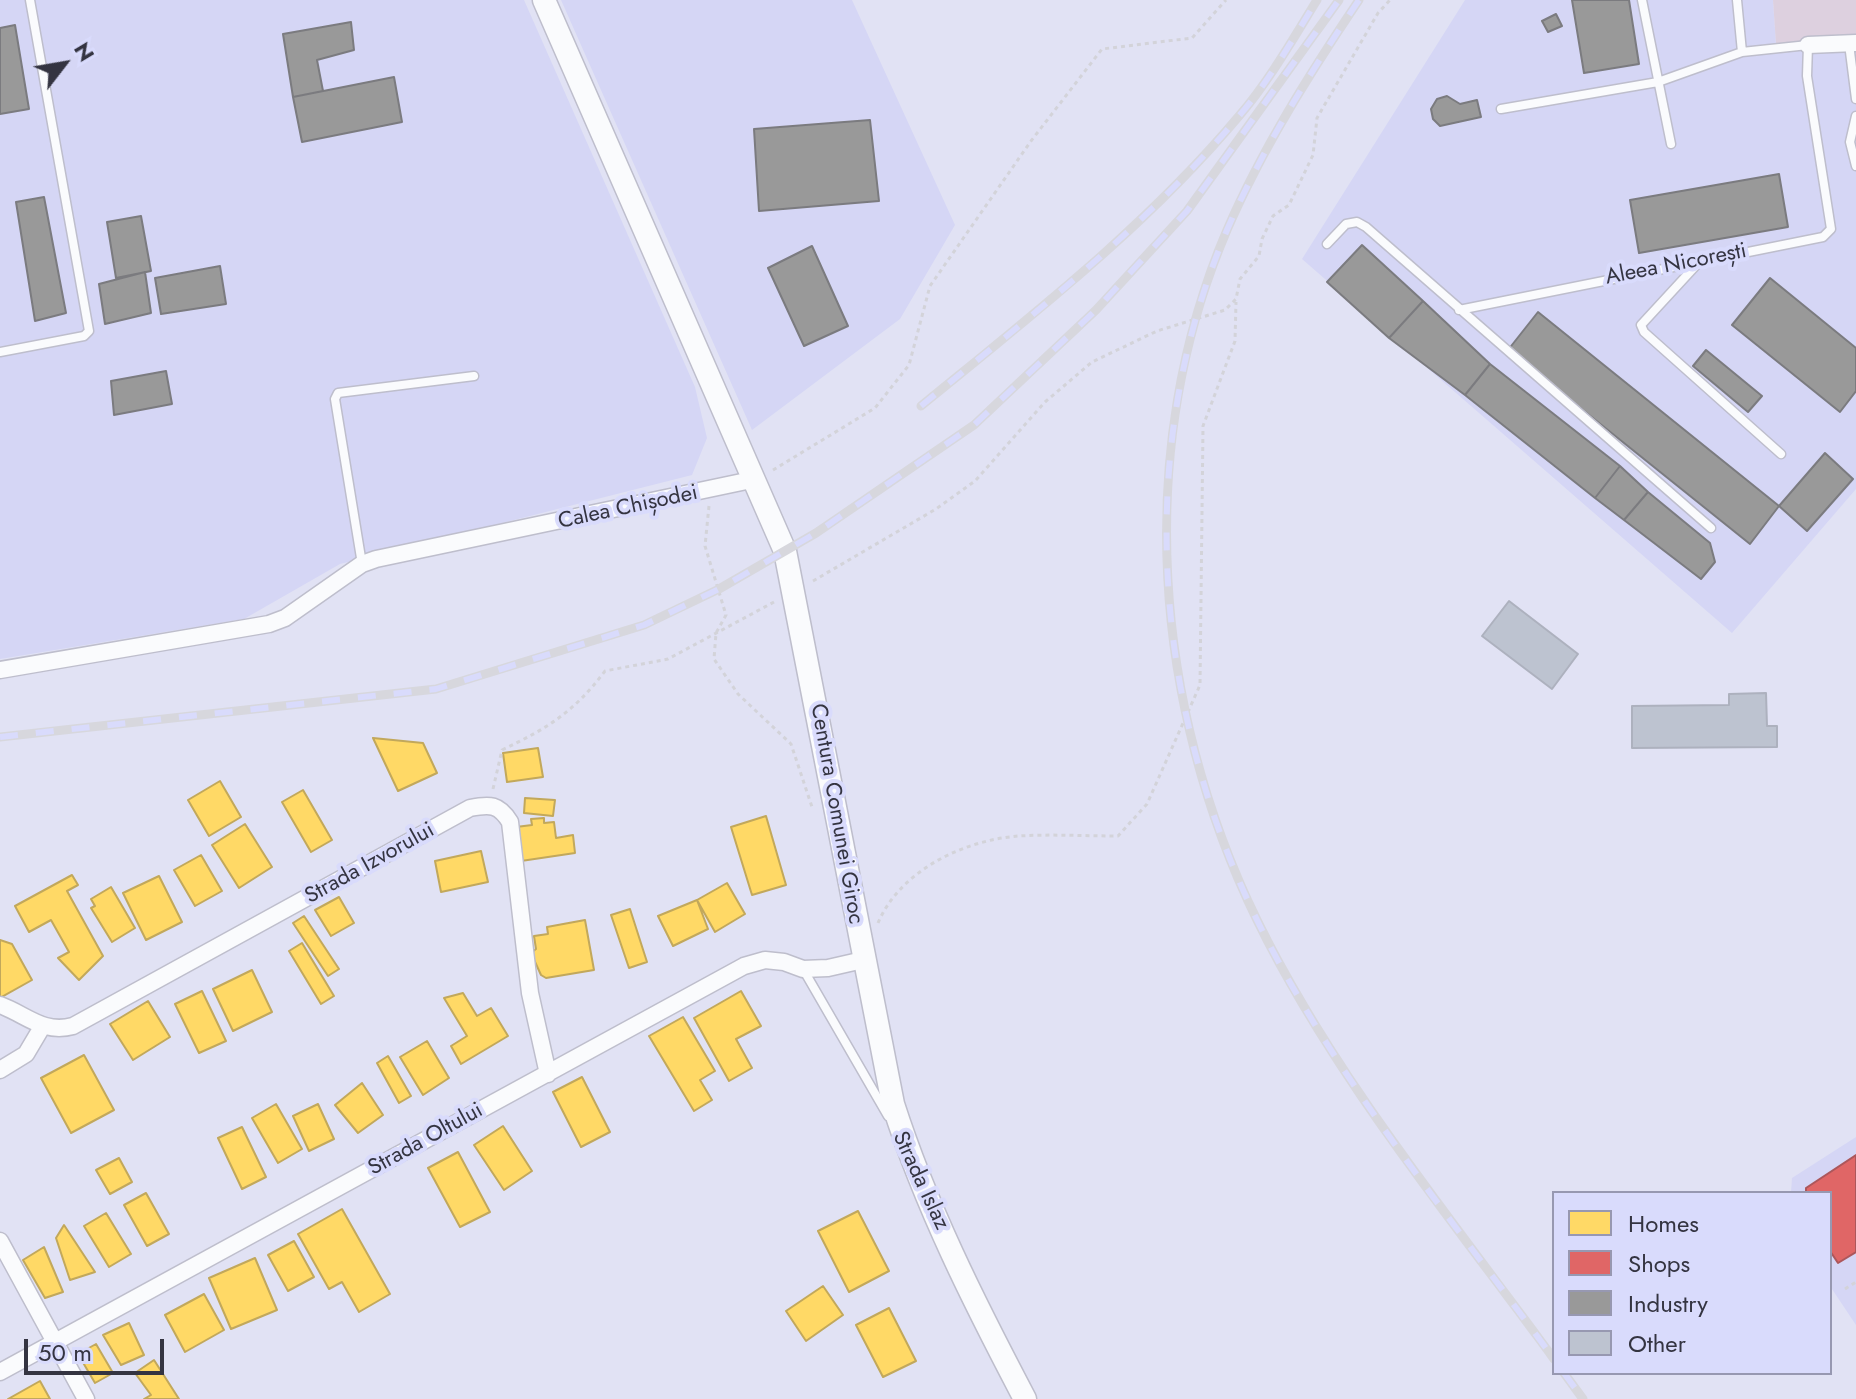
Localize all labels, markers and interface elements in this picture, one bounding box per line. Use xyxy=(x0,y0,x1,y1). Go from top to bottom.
north arrow xyxy=(24,24,104,104)
text: N xyxy=(66,36,103,67)
street label: Aleea Nicorești xyxy=(1603,238,1749,292)
street label: Calea Chișodei xyxy=(556,480,700,536)
street label: Centura Comunei Giroc xyxy=(804,702,868,926)
street label: Strada Izvorului xyxy=(301,818,439,910)
street label: Strada Oltului xyxy=(364,1098,488,1182)
street label: Strada Islaz xyxy=(886,1128,954,1234)
legend xyxy=(1552,1191,1832,1375)
text: Homes xyxy=(1628,1206,1699,1241)
text: Shops xyxy=(1628,1246,1690,1281)
text: Industry xyxy=(1628,1286,1708,1321)
scale bar xyxy=(28,1323,168,1373)
text: Other xyxy=(1628,1326,1686,1361)
text: 50 m xyxy=(38,1335,92,1370)

